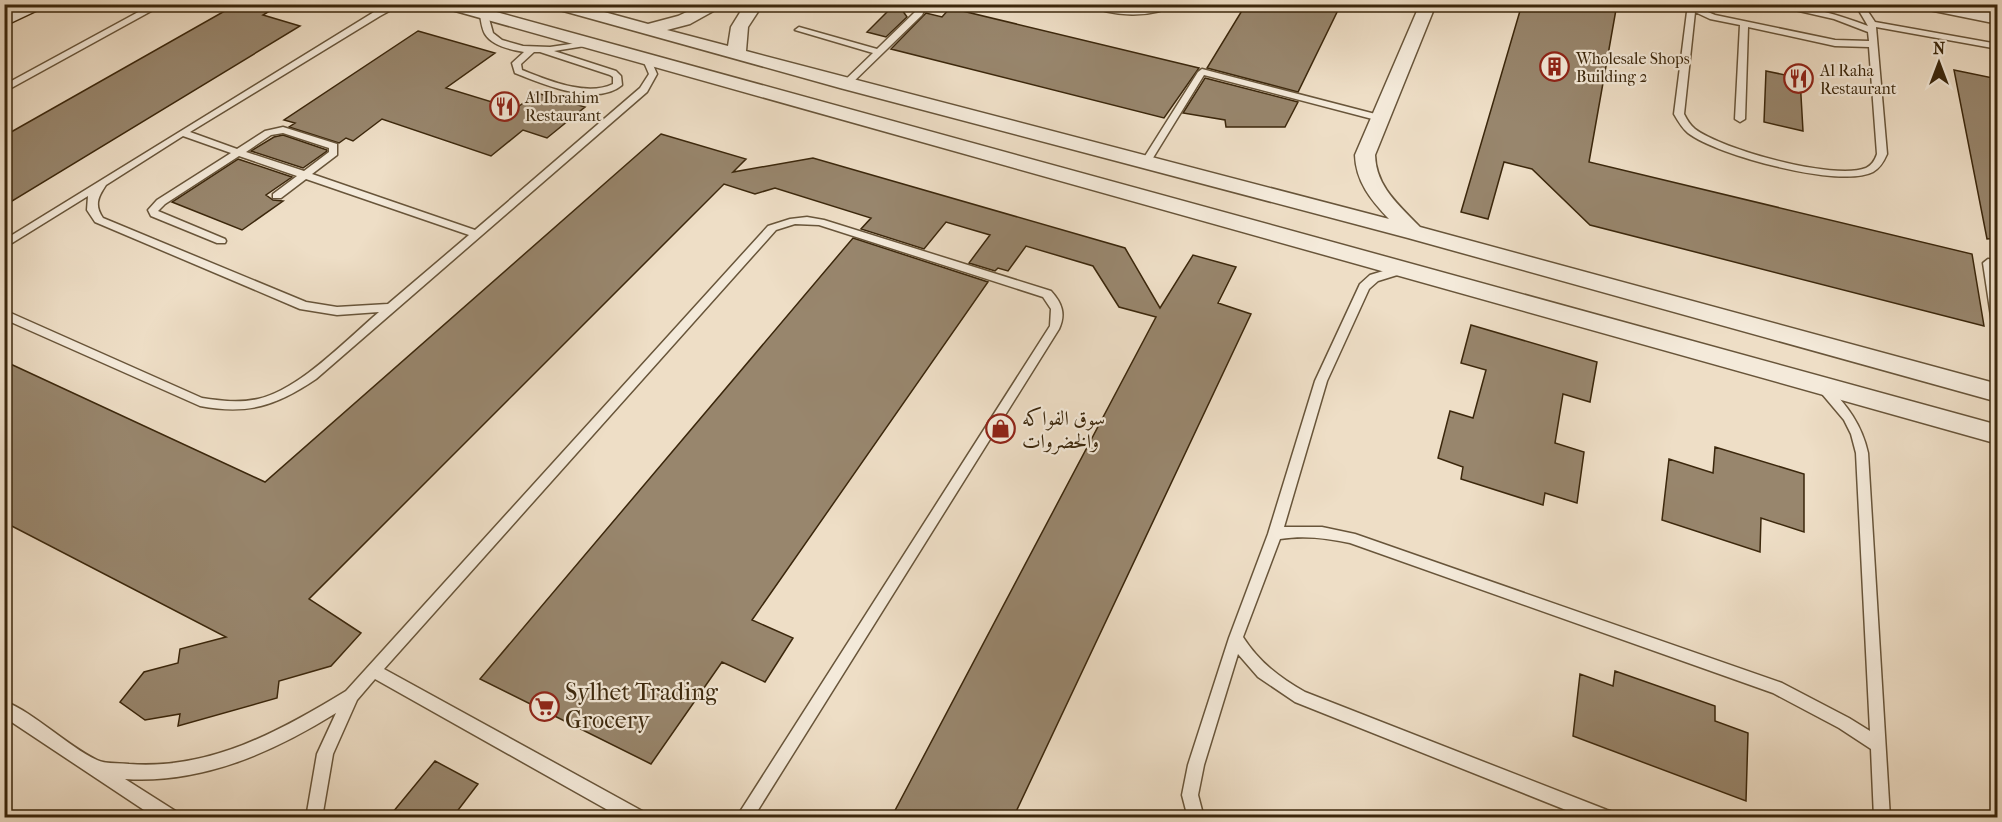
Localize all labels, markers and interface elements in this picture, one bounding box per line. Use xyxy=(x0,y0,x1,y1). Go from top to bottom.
north arrow xyxy=(1909,33,1969,93)
text: N xyxy=(1933,39,1946,58)
place label: Wholesale Shops Building 2 xyxy=(1575,49,1690,86)
building icon: Wholesale Shops Building 2 xyxy=(1539,51,1571,83)
place label: Al Raha Restaurant xyxy=(1819,61,1897,98)
restaurant icon: Al Raha Restaurant xyxy=(1783,63,1815,95)
place label: Al Ibrahim Restaurant xyxy=(524,88,602,125)
restaurant icon: Al Ibrahim Restaurant xyxy=(488,90,520,122)
place label: سوق الفواكه والخضروات xyxy=(1022,406,1105,455)
shop icon: سوق الفواكه والخضروات xyxy=(985,413,1017,445)
place label: Sylhet Trading Grocery xyxy=(565,678,719,734)
supermarket icon: Sylhet Trading Grocery xyxy=(528,690,560,722)

